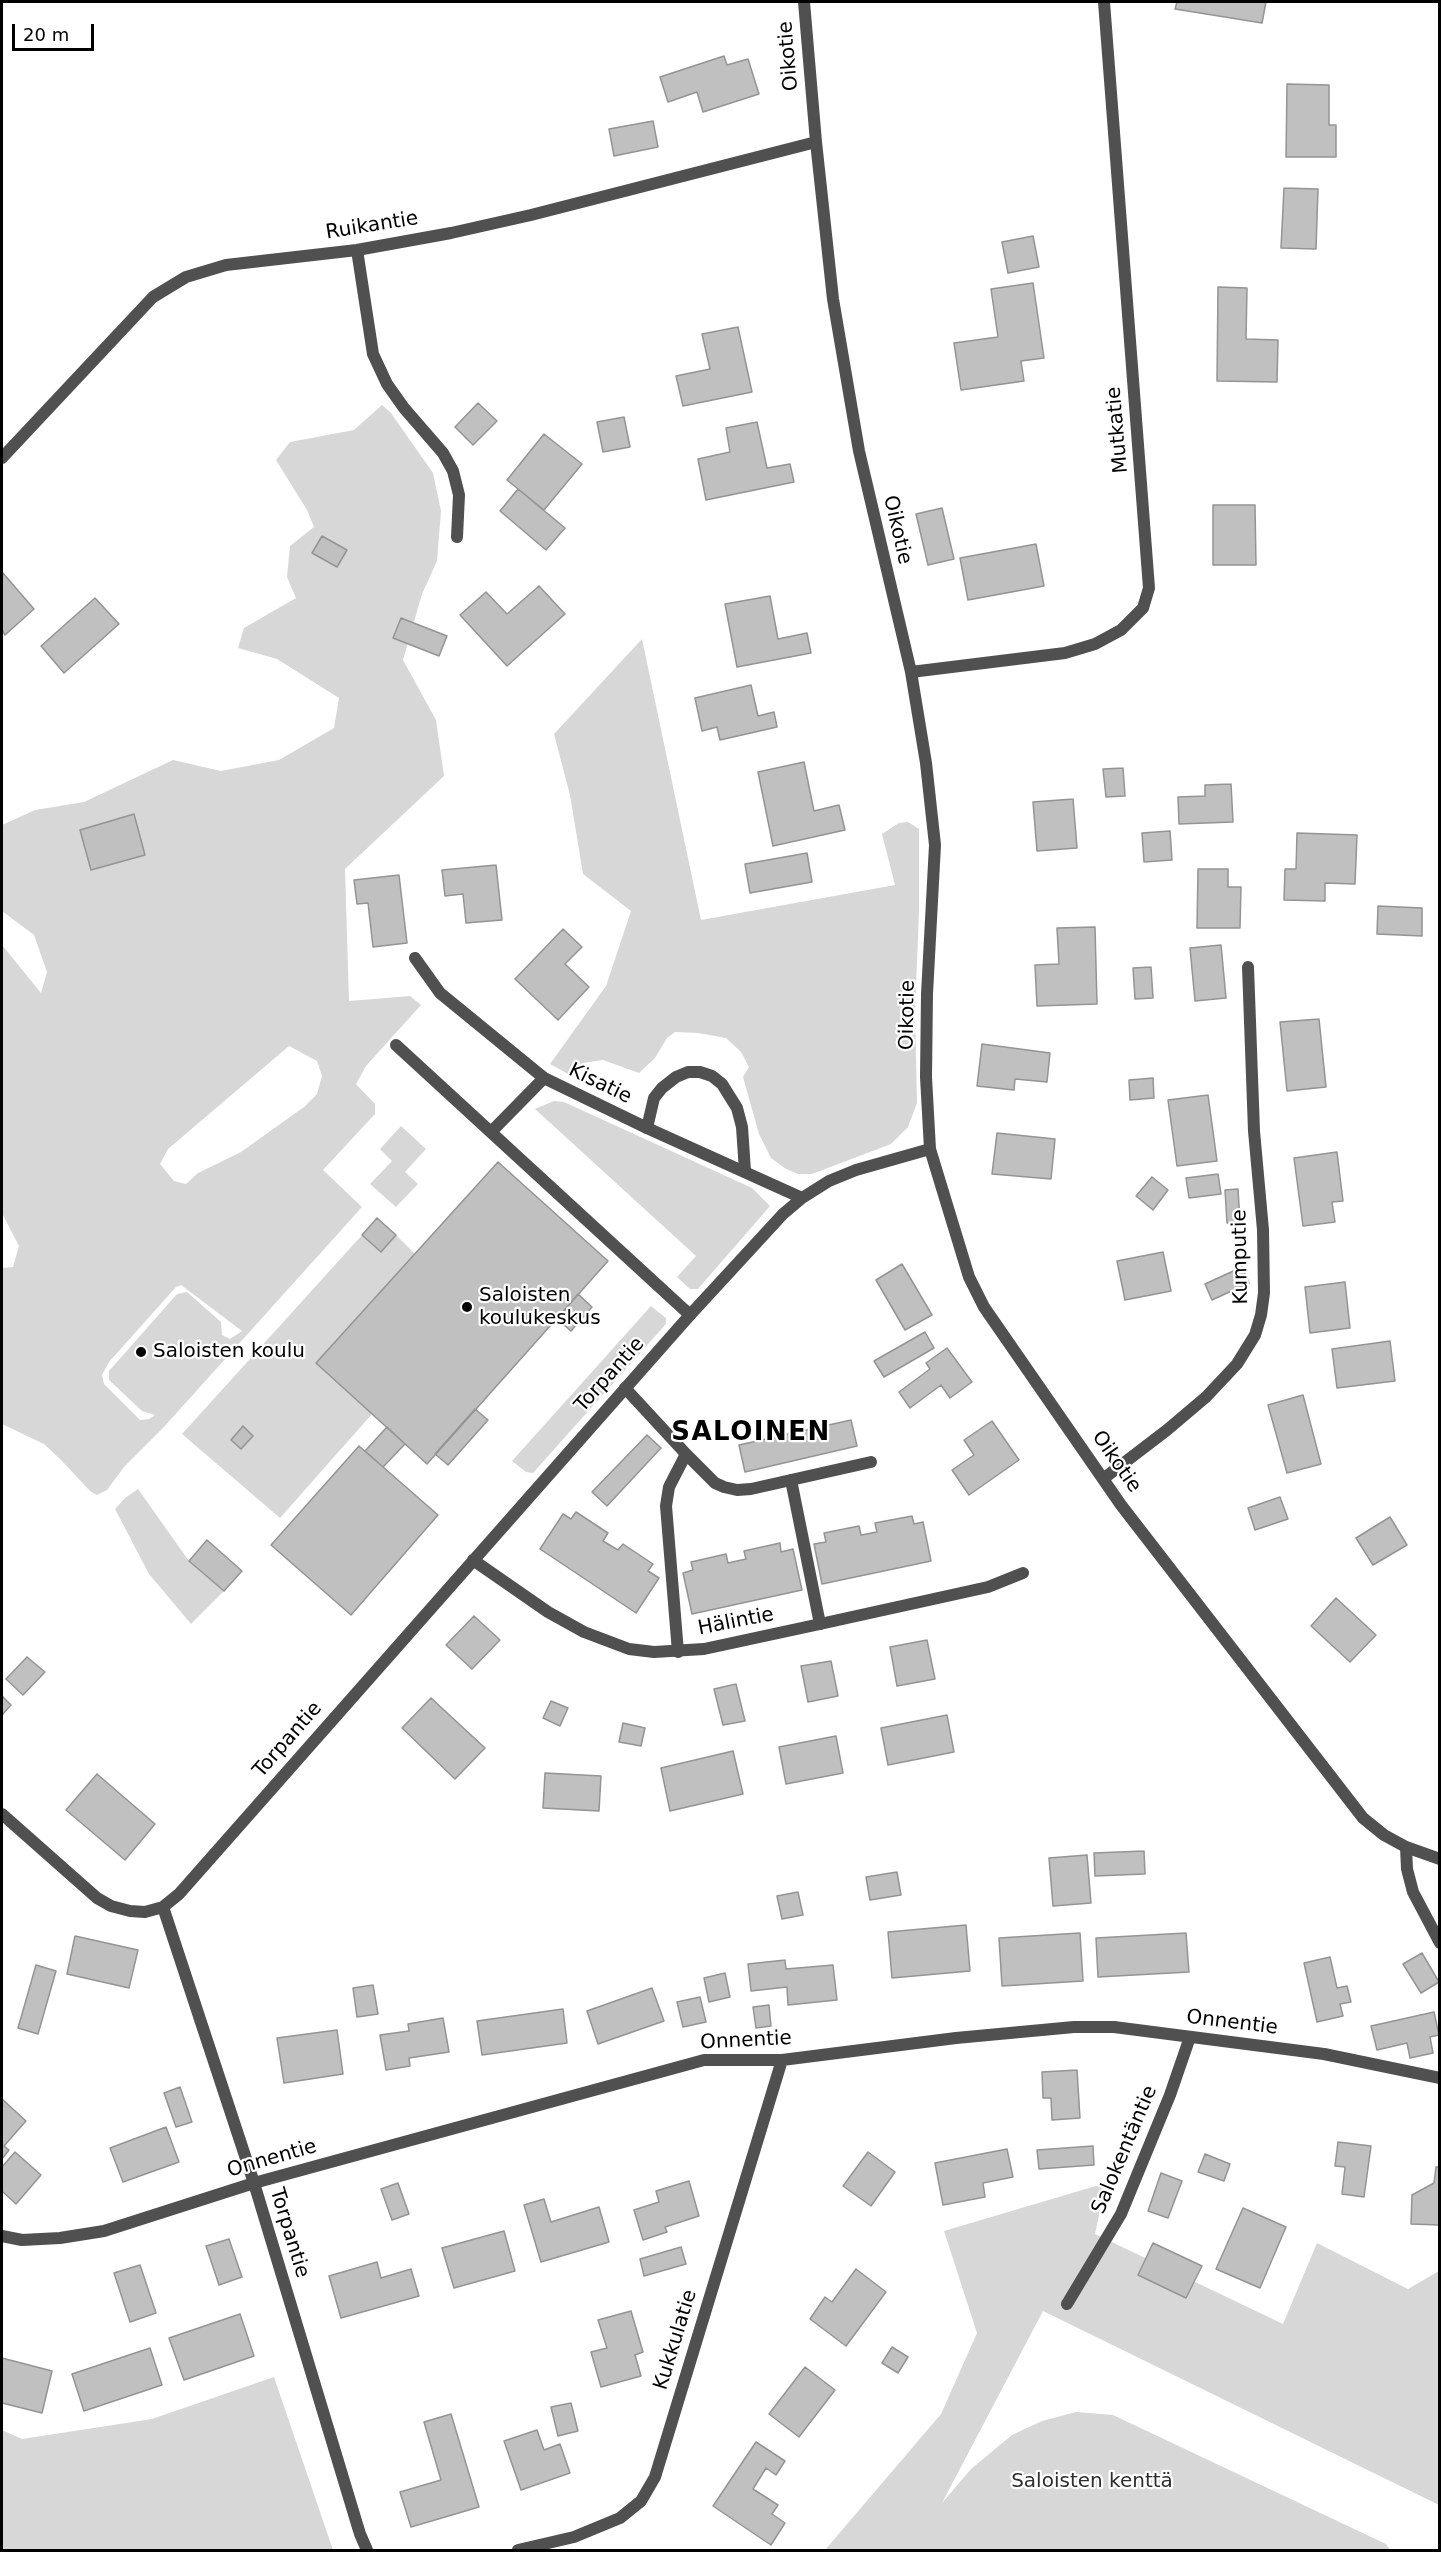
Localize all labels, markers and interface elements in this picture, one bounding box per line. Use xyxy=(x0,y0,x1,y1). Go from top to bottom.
scale bar xyxy=(15,12,98,50)
street label: Oikotie xyxy=(774,20,804,92)
text: 20 m xyxy=(23,24,69,45)
street label: Ruikantie xyxy=(324,207,420,245)
street label: Mutkatie xyxy=(1102,386,1134,474)
street label: Oikotie xyxy=(877,493,917,567)
street label: Oikotie xyxy=(895,980,921,1050)
street label: Kisatie xyxy=(565,1059,635,1109)
street label: Kumputie xyxy=(1228,1209,1254,1305)
place label: Saloisten koulukeskus xyxy=(479,1284,601,1331)
marker: Saloisten koulukeskus xyxy=(460,1300,474,1314)
street label: Torpantie xyxy=(570,1333,650,1417)
place label: Saloisten koulu xyxy=(153,1340,305,1364)
marker: Saloisten koulu xyxy=(134,1345,148,1359)
district label: SALOINEN xyxy=(671,1417,831,1449)
street label: Oikotie xyxy=(1086,1426,1146,1498)
street label: Hälintie xyxy=(696,1603,776,1641)
street label: Torpantie xyxy=(249,1697,327,1783)
street label: Onnentie xyxy=(1185,2005,1279,2041)
street label: Onnentie xyxy=(700,2027,792,2055)
street label: Salokentäntie xyxy=(1087,2082,1163,2218)
street label: Onnentie xyxy=(225,2135,319,2183)
street label: Torpantie xyxy=(264,2185,314,2281)
street label: Kukkulatie xyxy=(649,2287,703,2393)
park label: Saloisten kenttä xyxy=(1011,2470,1173,2494)

